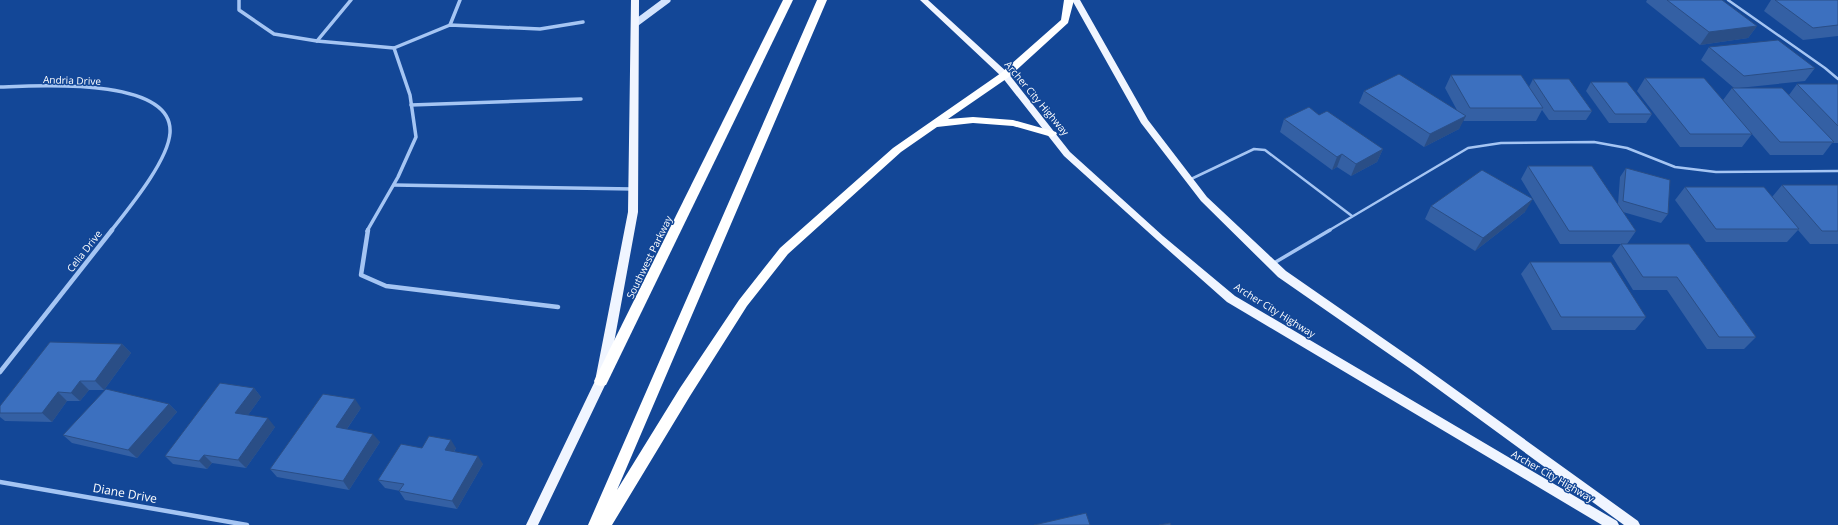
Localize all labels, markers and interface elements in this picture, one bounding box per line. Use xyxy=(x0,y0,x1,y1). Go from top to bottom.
street label: Archer City Highway xyxy=(1002,58,1073,139)
street label: Andria Drive xyxy=(43,72,102,88)
street label: Southwest Parkway xyxy=(623,212,676,301)
street label: Celia Drive xyxy=(63,227,105,275)
street label: Archer City Highway xyxy=(1232,279,1319,341)
street label: Archer City Highway xyxy=(1509,447,1598,506)
street label: Diane Drive xyxy=(92,479,159,507)

